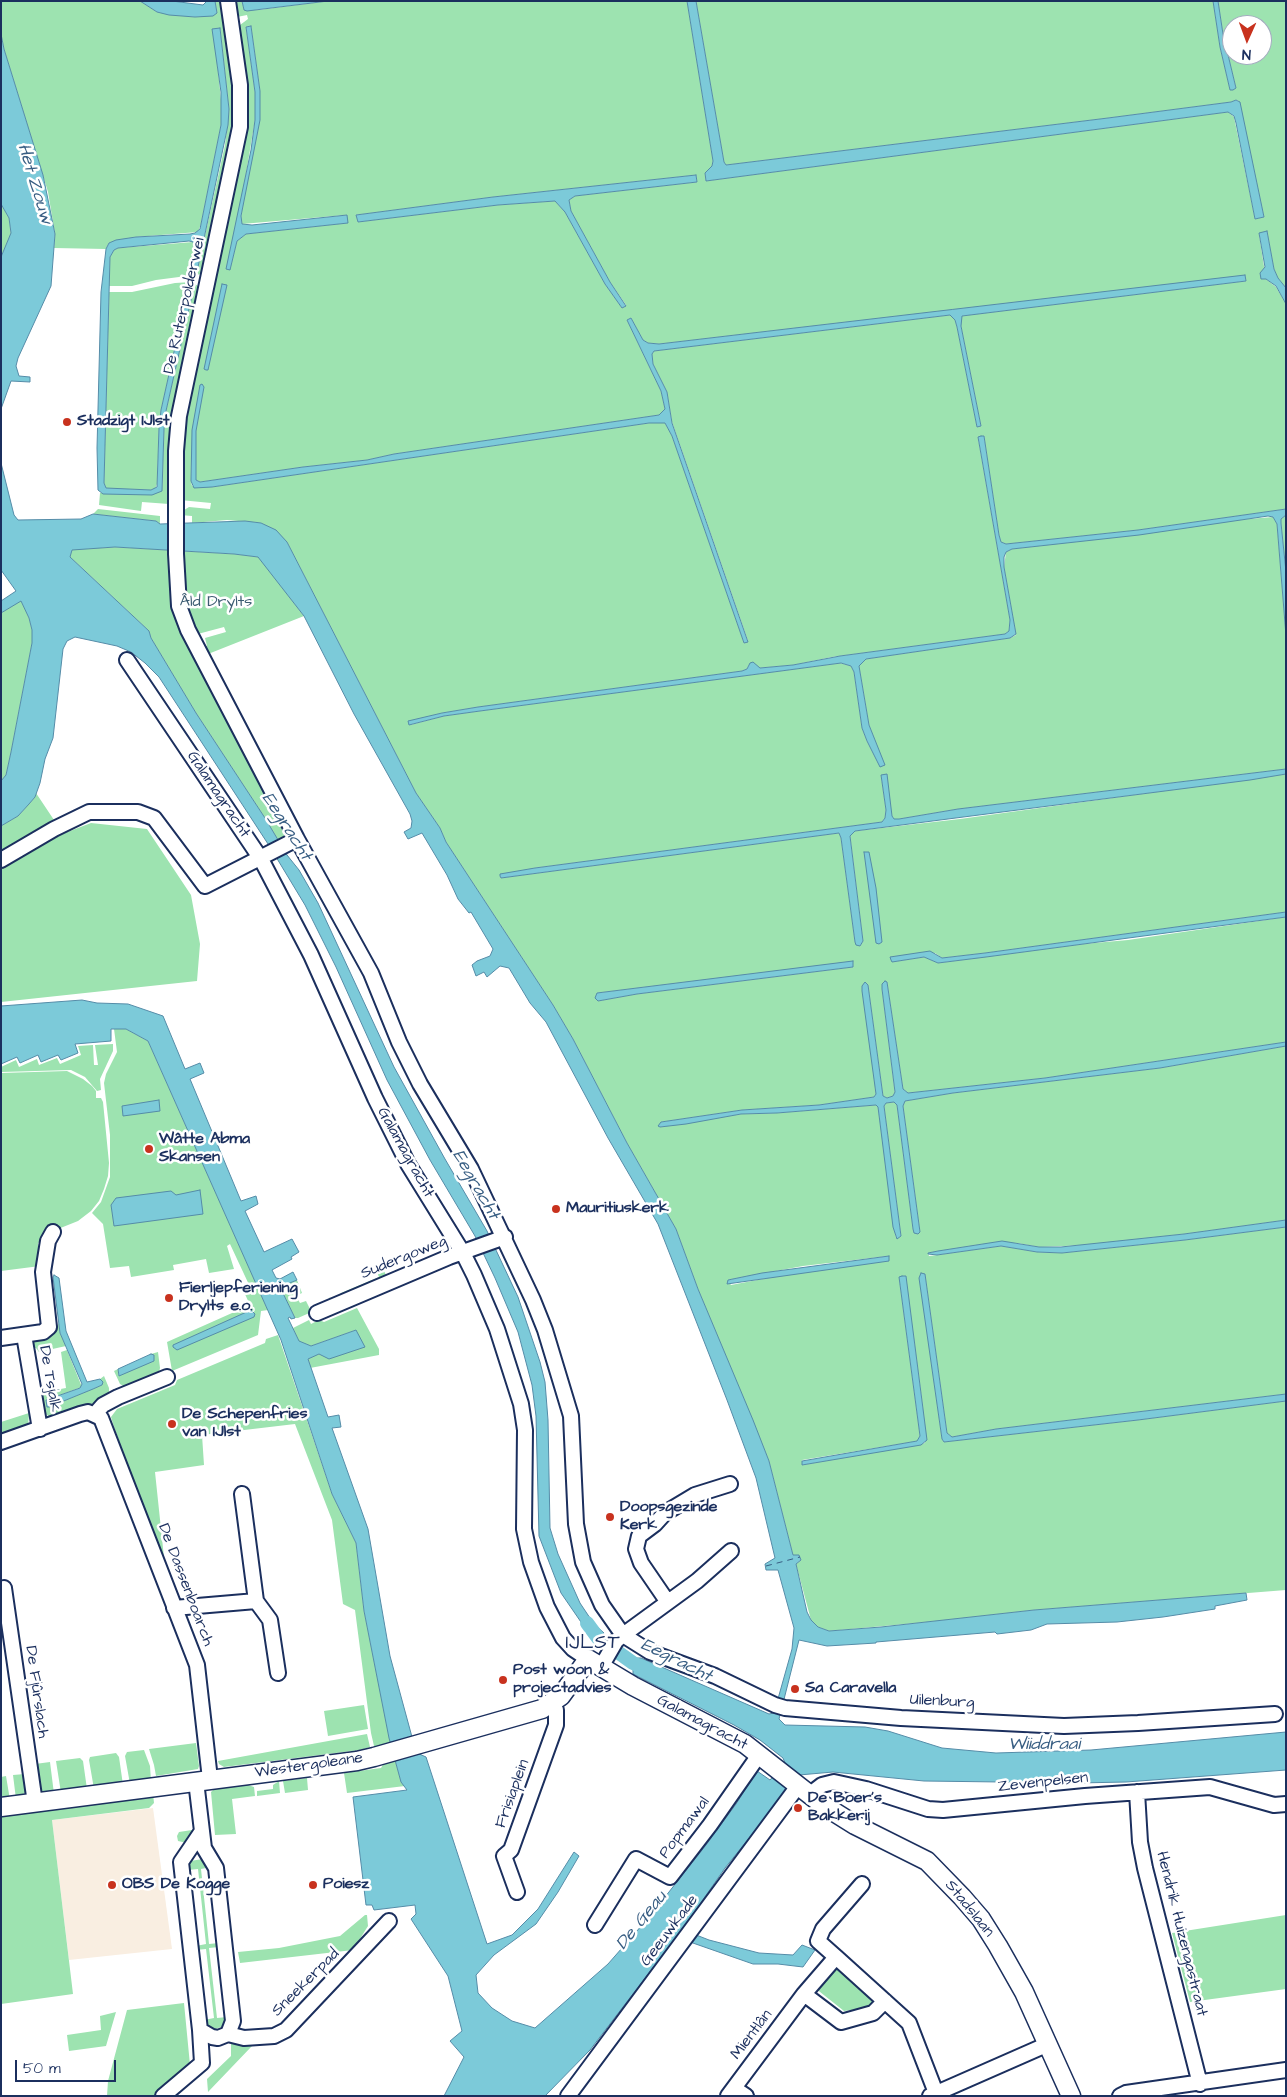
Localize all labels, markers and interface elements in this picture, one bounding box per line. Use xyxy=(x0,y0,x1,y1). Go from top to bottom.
north arrow xyxy=(1222,15,1272,65)
text: N xyxy=(1242,44,1251,64)
water label: Het Zouw xyxy=(12,141,56,227)
street label: De Ruterpolderwei xyxy=(160,236,210,376)
place label: Stadzigt IJlst xyxy=(77,412,169,432)
marker: Stadzigt IJlst xyxy=(61,416,73,428)
park label: Âld Drylts xyxy=(180,593,252,613)
street label: Galamagracht xyxy=(182,748,254,842)
water label: Eegracht xyxy=(256,789,316,865)
street label: Galamagracht xyxy=(372,1105,438,1201)
place label: Wâtte Abma Skansen xyxy=(159,1130,250,1168)
marker: Wâtte Abma Skansen xyxy=(143,1143,155,1155)
water label: Eegracht xyxy=(447,1147,503,1223)
place label: Mauritiuskerk xyxy=(566,1199,669,1219)
marker: Mauritiuskerk xyxy=(550,1203,562,1215)
street label: Sudergoweg xyxy=(358,1232,450,1284)
place label: Fierljepferiening Drylts e.o. xyxy=(179,1279,298,1317)
marker: Fierljepferiening Drylts e.o. xyxy=(163,1292,175,1304)
street label: De Tsjalk xyxy=(34,1344,64,1414)
place label: De Schepenfries van IJlst xyxy=(182,1405,307,1443)
marker: De Schepenfries van IJlst xyxy=(166,1418,178,1430)
place label: Doopsgezinde Kerk xyxy=(620,1498,717,1536)
marker: Doopsgezinde Kerk xyxy=(604,1511,616,1523)
street label: De Dassenboarch xyxy=(153,1521,217,1649)
district label: IJLST xyxy=(565,1633,621,1655)
water label: Eegracht xyxy=(637,1635,715,1687)
street label: De Fjûrslach xyxy=(20,1645,52,1739)
place label: Post woon & projectadvies xyxy=(513,1661,612,1699)
marker: Post woon & projectadvies xyxy=(497,1674,509,1686)
place label: Sa Caravella xyxy=(805,1679,896,1699)
marker: Sa Caravella xyxy=(789,1683,801,1695)
street label: Galamagracht xyxy=(653,1691,751,1755)
street label: Uilenburg xyxy=(909,1691,975,1713)
water label: Wiiddraai xyxy=(1008,1734,1080,1756)
street label: Westergoleane xyxy=(254,1749,364,1783)
street label: Frisiaplein xyxy=(492,1757,534,1831)
street label: Zevenpelsen xyxy=(997,1769,1089,1797)
place label: De Boer's Bakkerij xyxy=(808,1789,882,1827)
street label: Popmawal xyxy=(656,1793,714,1863)
marker: De Boer's Bakkerij xyxy=(792,1802,804,1814)
street label: Hendrik Huizengastraat xyxy=(1151,1850,1211,2018)
place label: OBS De Kogge xyxy=(122,1875,230,1895)
place label: Poiesz xyxy=(323,1875,369,1895)
street label: Stadslaan xyxy=(940,1877,998,1941)
marker: OBS De Kogge xyxy=(106,1879,118,1891)
marker: Poiesz xyxy=(307,1879,319,1891)
water label: De Geau xyxy=(612,1887,672,1955)
street label: Geeuwkade xyxy=(637,1892,703,1970)
street label: Sneekerpad xyxy=(268,1945,344,2021)
street label: Mientlân xyxy=(727,2006,777,2064)
scale bar xyxy=(18,2050,119,2082)
text: 50 m xyxy=(23,2058,61,2079)

